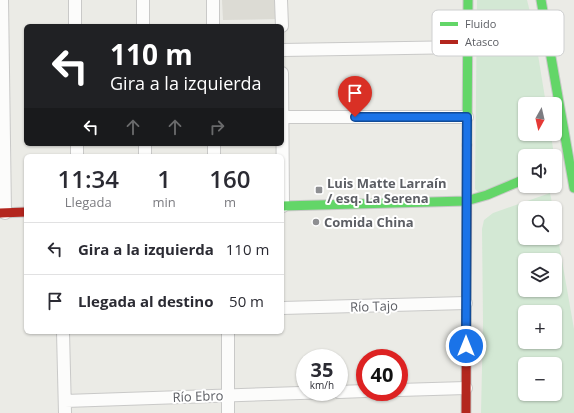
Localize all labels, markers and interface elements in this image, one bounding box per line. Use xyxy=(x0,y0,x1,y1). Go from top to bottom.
legend xyxy=(432,10,564,56)
text: Fluido xyxy=(465,16,497,31)
text: Atasco xyxy=(465,34,500,49)
text: 110 m xyxy=(110,35,193,73)
icon: left xyxy=(44,40,96,92)
text: Gira a la izquierda xyxy=(110,71,262,95)
pin xyxy=(338,76,372,117)
icon: arrive xyxy=(344,82,366,104)
north arrow xyxy=(518,97,562,141)
map controls xyxy=(518,97,562,401)
icon: left xyxy=(80,116,102,138)
icon: ahead xyxy=(122,116,144,138)
icon: ahead xyxy=(164,116,186,138)
icon: right xyxy=(206,116,228,138)
button: sound xyxy=(518,149,562,193)
text: 11:34 xyxy=(58,162,119,195)
text: 1 xyxy=(157,162,171,195)
text: 160 xyxy=(209,162,250,195)
place label: Luis Matte Larraín / esq. La Serena xyxy=(327,174,447,207)
marker: Luis Matte Larraín / esq. La Serena xyxy=(314,185,324,195)
text: Llegada xyxy=(65,193,112,211)
text: min xyxy=(153,193,176,211)
text: m xyxy=(224,193,236,211)
button: search xyxy=(518,201,562,245)
place label: Comida China xyxy=(324,213,414,231)
marker: Comida China xyxy=(311,217,321,227)
icon: left xyxy=(44,238,66,260)
text: Gira a la izquierda xyxy=(78,239,214,259)
text: 110 m xyxy=(226,239,269,259)
button: layers xyxy=(518,253,562,297)
icon: arrive xyxy=(44,290,66,312)
text: Llegada al destino xyxy=(78,291,213,311)
text: 50 m xyxy=(229,291,264,311)
street label: Río Tajo xyxy=(350,296,398,316)
button: + xyxy=(518,305,562,349)
position arrow xyxy=(445,325,487,367)
speed limit sign: 40 xyxy=(356,349,408,401)
text: 35 xyxy=(311,356,333,383)
button: − xyxy=(518,357,562,401)
text: km/h xyxy=(310,378,334,392)
street label: Río Ebro xyxy=(172,386,224,406)

